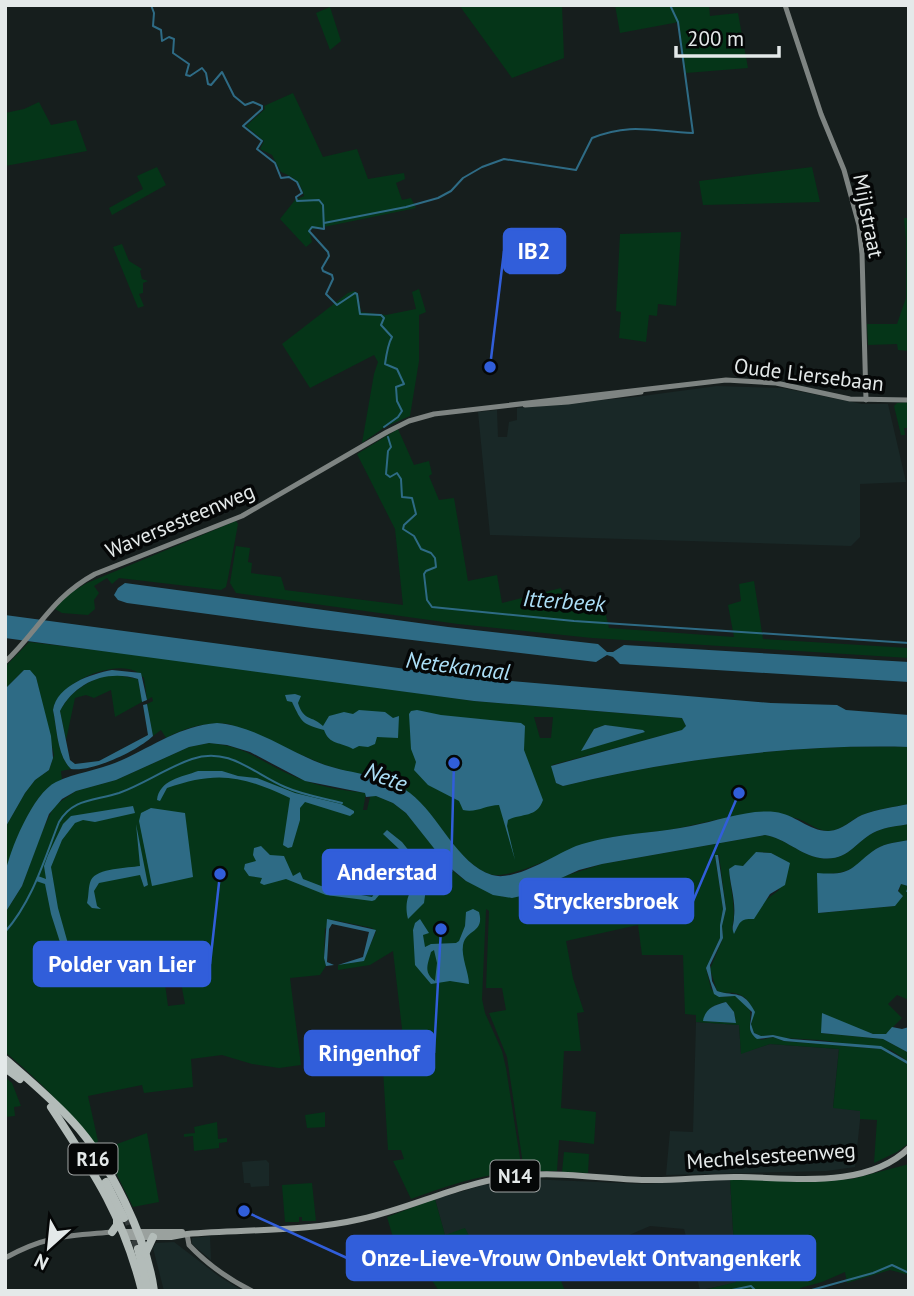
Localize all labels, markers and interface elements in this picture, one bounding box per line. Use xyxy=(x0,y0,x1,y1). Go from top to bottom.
scale bar xyxy=(676,14,779,58)
text: 200 m xyxy=(687,25,744,52)
street label: Mijlstraat xyxy=(847,172,890,260)
callout: IB2 xyxy=(504,229,565,273)
text: IB2 xyxy=(517,236,551,265)
street label: Oude Liersebaan xyxy=(733,352,886,397)
street label: Waversesteenweg xyxy=(101,477,258,564)
water label: Itterbeek xyxy=(522,583,608,618)
water label: Netekanaal xyxy=(404,645,512,686)
water label: Nete xyxy=(361,755,412,798)
callout: Anderstad xyxy=(323,850,451,894)
text: Anderstad xyxy=(337,857,437,886)
callout: Stryckersbroek xyxy=(520,879,693,923)
text: Stryckersbroek xyxy=(533,886,679,915)
callout: Polder van Lier xyxy=(34,942,210,986)
text: Polder van Lier xyxy=(48,949,197,978)
callout: Ringenhof xyxy=(305,1031,434,1075)
text: Ringenhof xyxy=(318,1038,421,1067)
street label: Mechelsesteenweg xyxy=(685,1136,856,1175)
road number: R16 xyxy=(68,1144,118,1175)
road number: N14 xyxy=(490,1160,540,1192)
north arrow xyxy=(14,1212,84,1282)
callout: Onze-Lieve-Vrouw Onbevlekt Ontvangenkerk xyxy=(347,1236,815,1280)
text: Onze-Lieve-Vrouw Onbevlekt Ontvangenkerk xyxy=(361,1243,801,1272)
text: N xyxy=(30,1249,52,1276)

